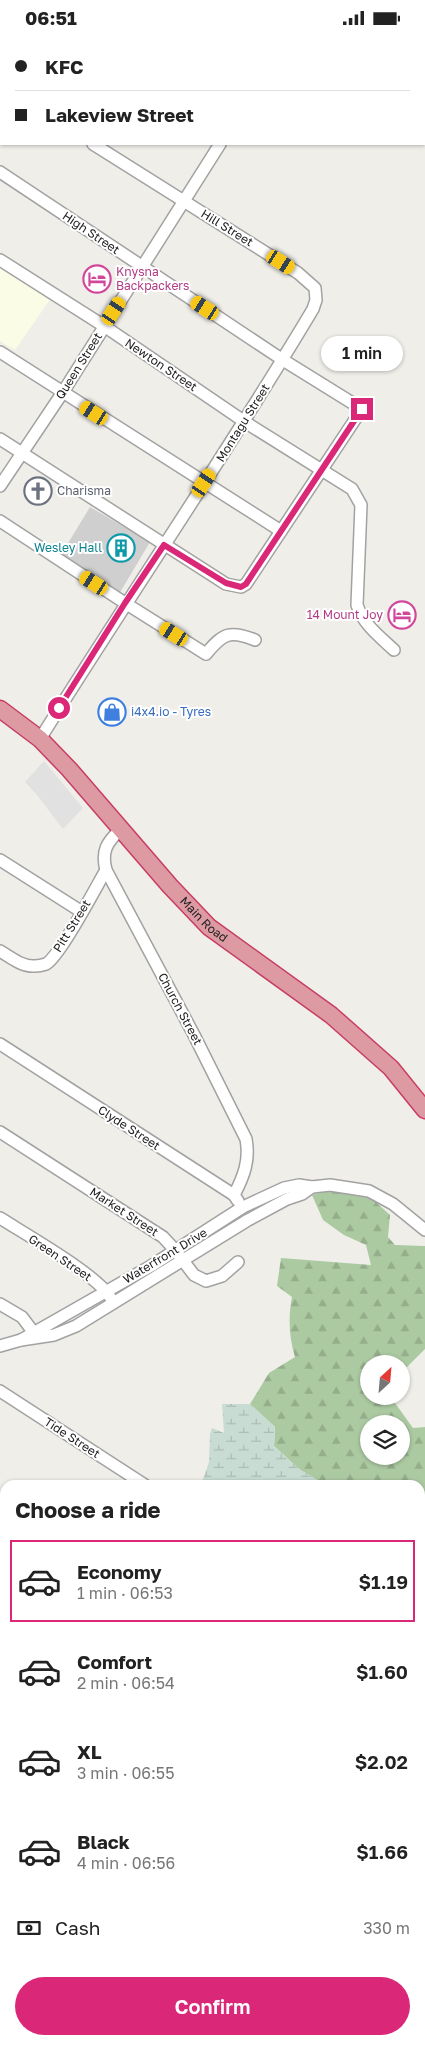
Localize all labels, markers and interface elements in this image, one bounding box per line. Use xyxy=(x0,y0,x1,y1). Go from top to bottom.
text: 06:51 xyxy=(25,6,77,29)
text: KFC xyxy=(45,55,84,78)
text: Lakeview Street xyxy=(45,103,194,126)
street label: Hill Street xyxy=(198,206,256,250)
street label: High Street xyxy=(60,208,123,257)
car xyxy=(264,248,297,276)
hotel icon: Knysna Backpackers xyxy=(82,264,112,294)
place label: Knysna Backpackers xyxy=(116,264,189,293)
car xyxy=(99,294,128,328)
car xyxy=(188,294,221,322)
street label: Queen Street xyxy=(52,329,105,402)
street label: Newton Street xyxy=(122,335,200,394)
callout: 1 min xyxy=(321,337,403,371)
text: 1 min xyxy=(342,343,382,363)
street label: Montagu Street xyxy=(212,381,273,465)
route end xyxy=(351,398,373,420)
car xyxy=(77,399,110,427)
car xyxy=(189,466,218,500)
church icon: Charisma xyxy=(23,476,53,506)
place label: Charisma xyxy=(57,483,111,498)
building icon: Wesley Hall xyxy=(106,533,136,563)
place label: Wesley Hall xyxy=(34,540,102,555)
car xyxy=(77,569,110,597)
hotel icon: 14 Mount Joy xyxy=(387,600,417,630)
place label: 14 Mount Joy xyxy=(307,607,383,622)
car xyxy=(157,620,190,648)
route start xyxy=(48,697,70,719)
shop icon: i4x4.io - Tyres xyxy=(97,697,127,727)
place label: i4x4.io - Tyres xyxy=(131,704,211,719)
street label: Main Road xyxy=(177,893,231,945)
street label: Pitt Street xyxy=(50,897,94,955)
street label: Church Street xyxy=(155,970,206,1048)
street label: Clyde Street xyxy=(95,1102,163,1153)
street label: Market Street xyxy=(87,1184,161,1239)
street label: Waterfront Drive xyxy=(120,1225,209,1287)
street label: Green Street xyxy=(26,1231,95,1284)
north arrow xyxy=(360,1355,410,1405)
map controls xyxy=(360,1355,410,1465)
street label: Tide Street xyxy=(42,1414,103,1461)
button: layers xyxy=(360,1415,410,1465)
text: Choose a ride xyxy=(15,1496,161,1523)
icon: car xyxy=(17,1559,62,1604)
text: Economy xyxy=(77,1560,162,1583)
text: $1.19 xyxy=(359,1570,408,1593)
text: 1 min · 06:53 xyxy=(77,1583,173,1603)
icon: car xyxy=(17,1649,62,1694)
text: Comfort xyxy=(77,1650,152,1673)
text: $1.60 xyxy=(356,1660,408,1683)
text: 2 min · 06:54 xyxy=(77,1673,175,1693)
icon: car xyxy=(17,1739,62,1784)
text: XL xyxy=(77,1740,102,1763)
text: $2.02 xyxy=(355,1750,408,1773)
text: 3 min · 06:55 xyxy=(77,1763,174,1783)
icon: car xyxy=(17,1829,62,1874)
text: Black xyxy=(77,1830,130,1853)
text: $1.66 xyxy=(356,1840,408,1863)
text: 4 min · 06:56 xyxy=(77,1853,175,1873)
icon: cash xyxy=(15,1914,43,1942)
text: Cash xyxy=(55,1916,100,1939)
text: 330 m xyxy=(363,1918,410,1938)
button: Confirm xyxy=(15,1977,410,2035)

